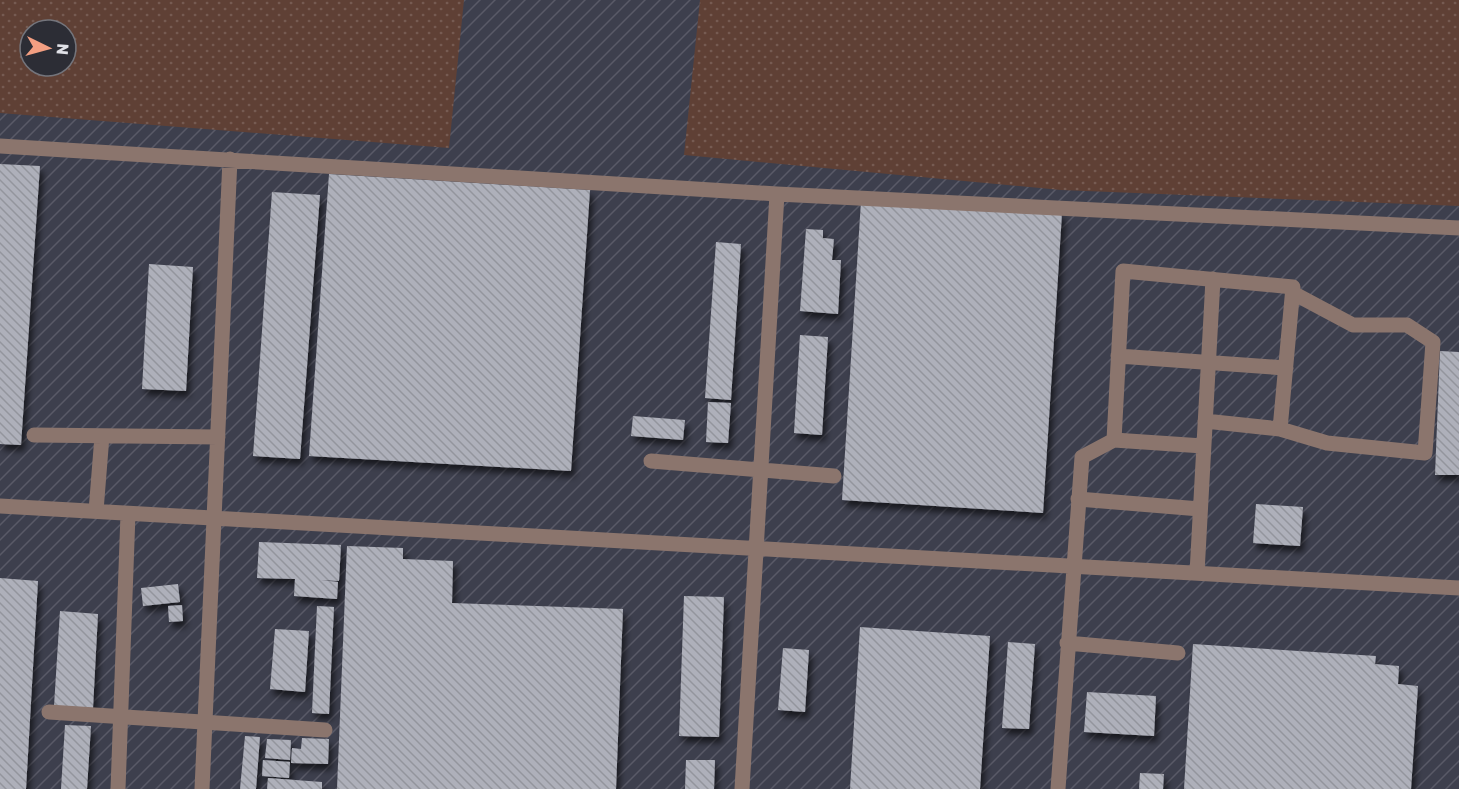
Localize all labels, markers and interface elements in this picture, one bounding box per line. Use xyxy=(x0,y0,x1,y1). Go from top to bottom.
north arrow xyxy=(18,18,78,78)
text: N xyxy=(52,43,72,56)

